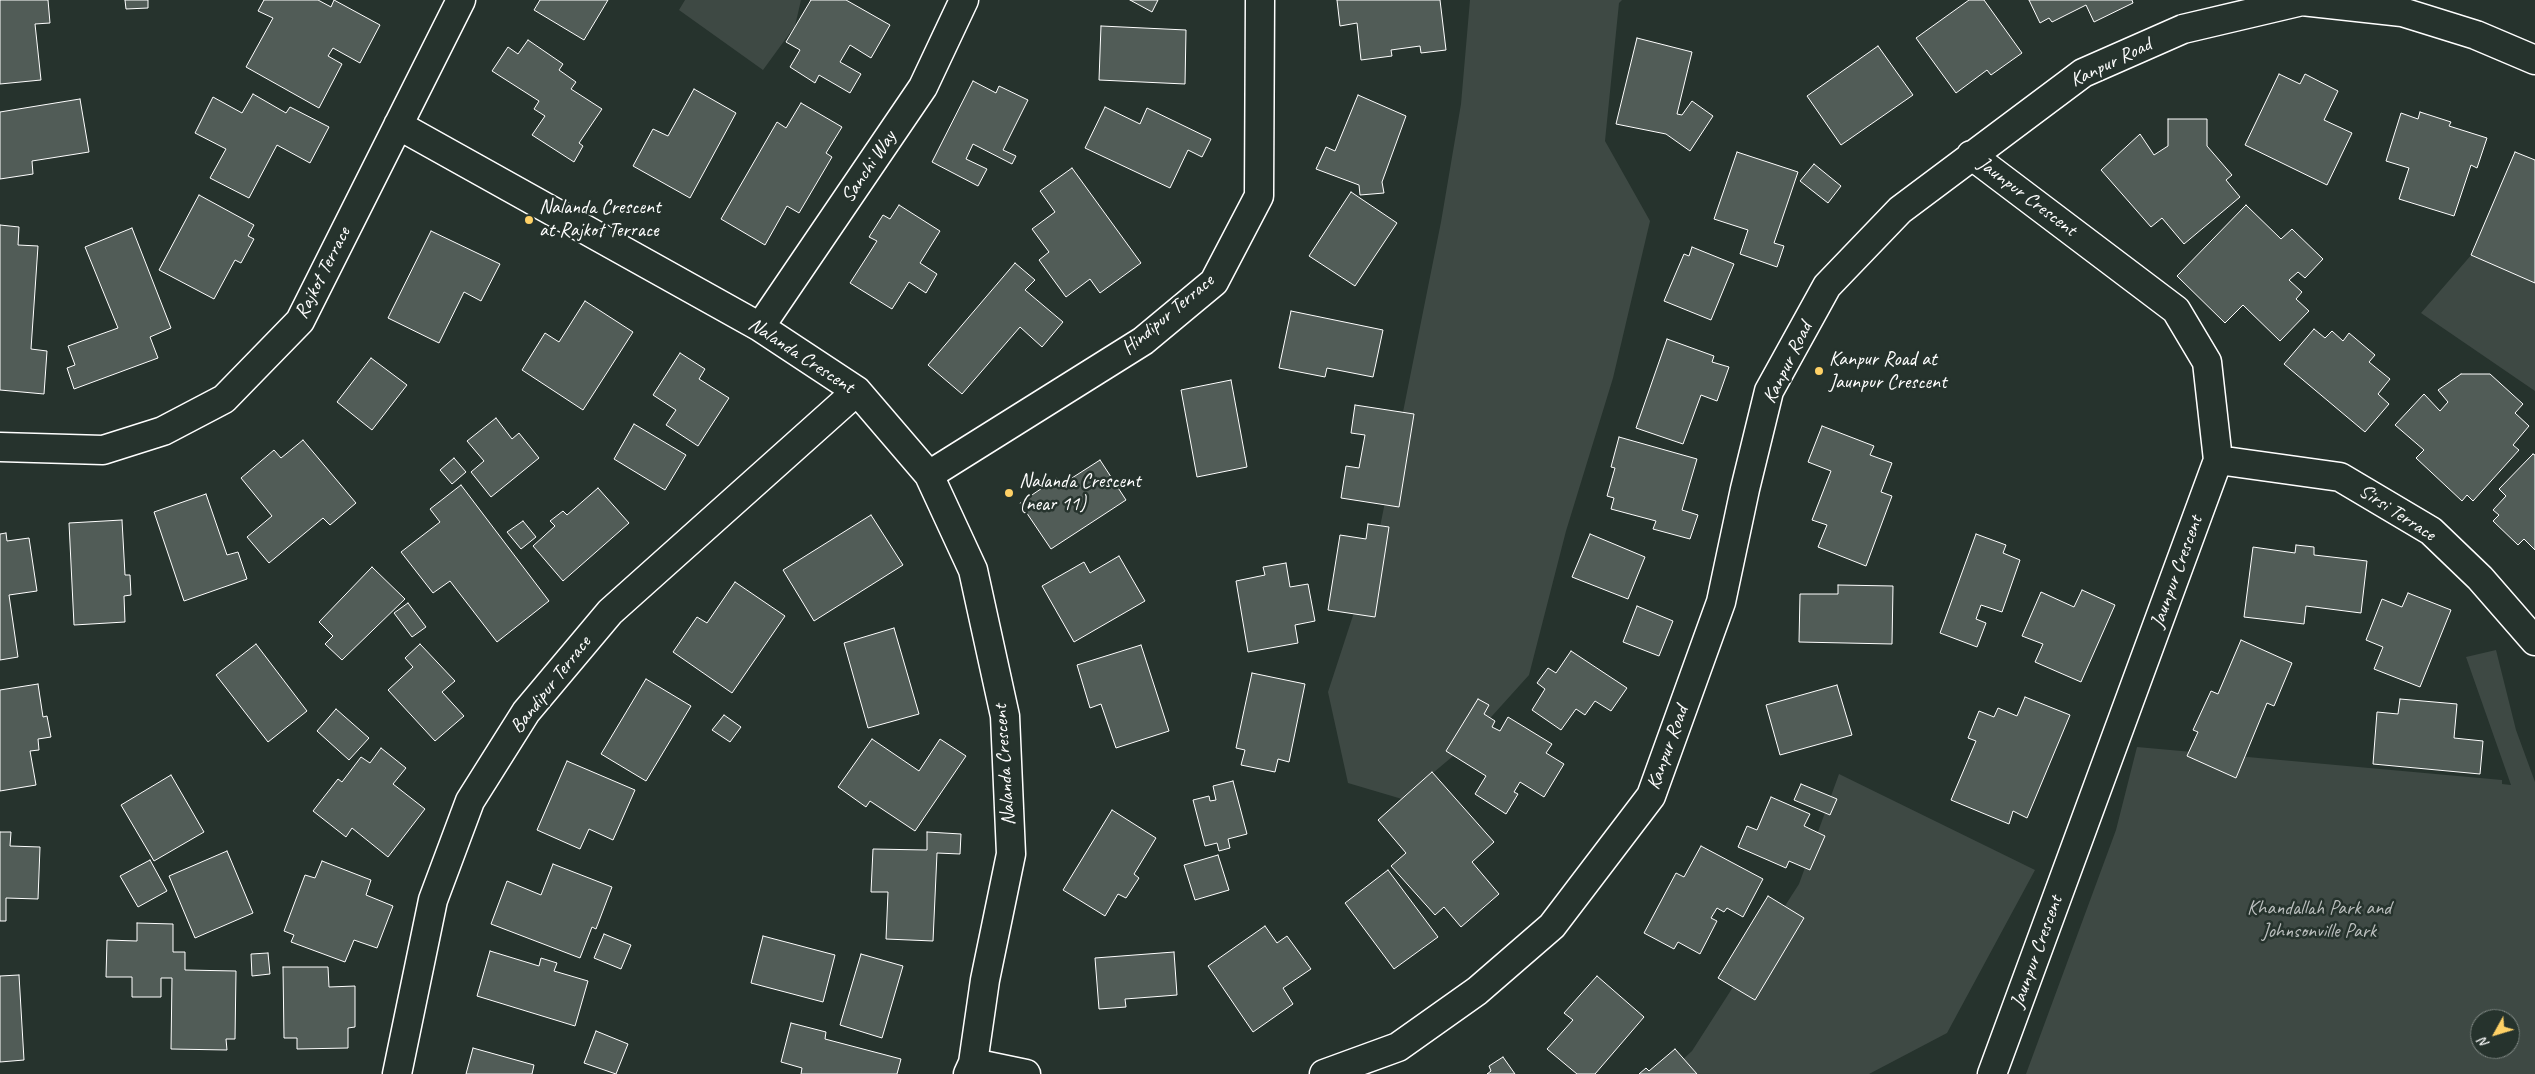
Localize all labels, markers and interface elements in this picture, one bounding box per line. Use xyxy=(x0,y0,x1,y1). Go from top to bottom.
street label: Kanpur Road xyxy=(2066,33,2156,93)
street label: Sanchi Way xyxy=(836,127,902,207)
street label: Jaunpur Crescent xyxy=(1973,152,2081,242)
place label: Nalanda Crescent at Rajkot Terrace xyxy=(539,196,661,243)
marker: Nalanda Crescent at Rajkot Terrace xyxy=(523,214,535,226)
street label: Rajkot Terrace xyxy=(290,223,356,323)
street label: Hindipur Terrace xyxy=(1117,269,1219,361)
street label: Nalanda Crescent xyxy=(743,313,859,399)
street label: Kanpur Road xyxy=(1758,318,1818,408)
place label: Kanpur Road at Jaunpur Crescent xyxy=(1829,348,1947,395)
marker: Kanpur Road at Jaunpur Crescent xyxy=(1813,365,1825,377)
place label: Nalanda Crescent (near 11) xyxy=(1019,470,1141,517)
street label: Sirsi Terrace xyxy=(2354,479,2440,547)
marker: Nalanda Crescent (near 11) xyxy=(1003,487,1015,499)
street label: Jaunpur Crescent xyxy=(2146,513,2208,631)
street label: Bandipur Terrace xyxy=(506,632,596,738)
street label: Kanpur Road xyxy=(1642,703,1694,793)
street label: Nalanda Crescent xyxy=(989,704,1021,826)
street label: Jaunpur Crescent xyxy=(2006,893,2068,1011)
park label: Khandallah Park and Johnsonville Park xyxy=(2247,897,2391,944)
north arrow xyxy=(2470,1009,2520,1059)
text: N xyxy=(2474,1034,2493,1052)

